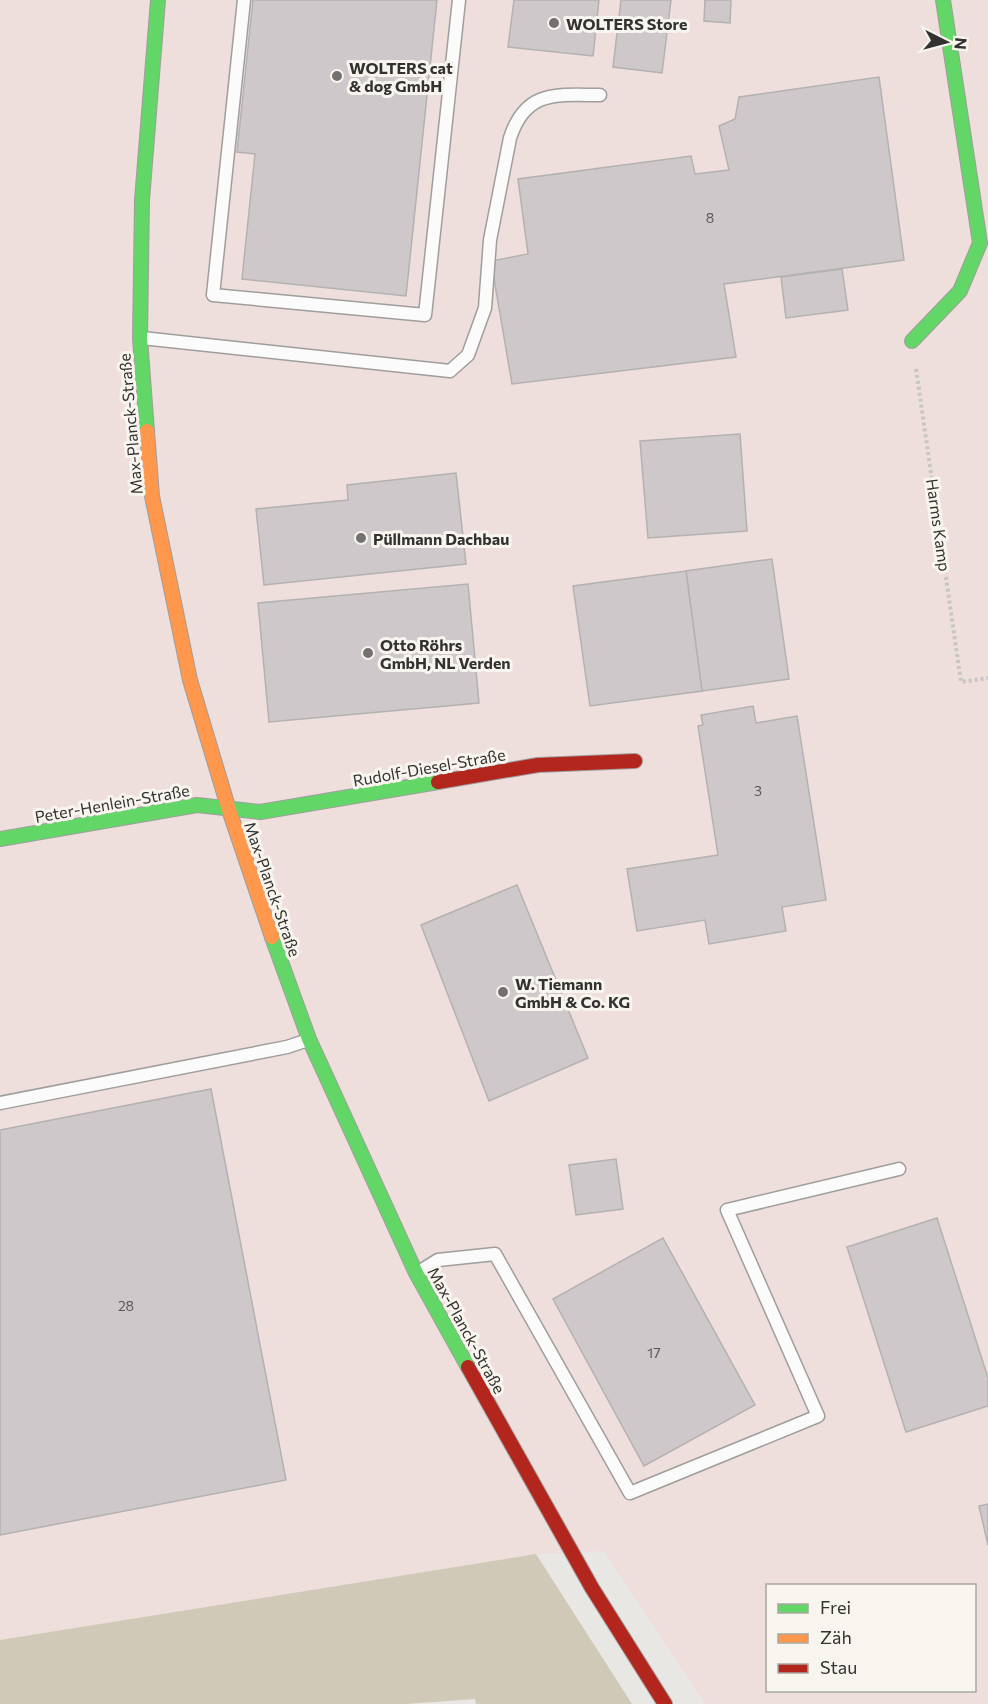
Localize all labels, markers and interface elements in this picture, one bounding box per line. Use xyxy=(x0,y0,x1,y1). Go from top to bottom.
north arrow xyxy=(916,12,976,72)
place label: WOLTERS Store xyxy=(566,14,687,33)
marker: WOLTERS Store xyxy=(547,16,561,30)
text: N xyxy=(951,37,971,51)
place label: WOLTERS cat & dog GmbH xyxy=(349,58,453,95)
marker: WOLTERS cat & dog GmbH xyxy=(330,69,344,83)
house number: 8 xyxy=(706,209,714,226)
street label: Max-Planck-Straße xyxy=(114,353,146,495)
street label: Harms Kamp xyxy=(923,477,955,573)
place label: Püllmann Dachbau xyxy=(373,529,509,548)
marker: Püllmann Dachbau xyxy=(354,531,368,545)
place label: Otto Röhrs GmbH, NL Verden xyxy=(380,635,511,672)
marker: Otto Röhrs GmbH, NL Verden xyxy=(361,646,375,660)
street label: Rudolf-Diesel-Straße xyxy=(351,744,507,790)
street label: Peter-Henlein-Straße xyxy=(33,780,191,826)
house number: 3 xyxy=(754,782,762,799)
street label: Max-Planck-Straße xyxy=(241,819,305,959)
place label: W. Tiemann GmbH & Co. KG xyxy=(515,974,630,1011)
marker: W. Tiemann GmbH & Co. KG xyxy=(496,985,510,999)
street label: Max-Planck-Straße xyxy=(424,1263,510,1397)
house number: 28 xyxy=(118,1297,134,1314)
house number: 17 xyxy=(647,1344,661,1361)
legend xyxy=(766,1584,976,1692)
text: Frei xyxy=(820,1596,851,1618)
text: Zäh xyxy=(820,1626,852,1648)
text: Stau xyxy=(820,1656,857,1678)

